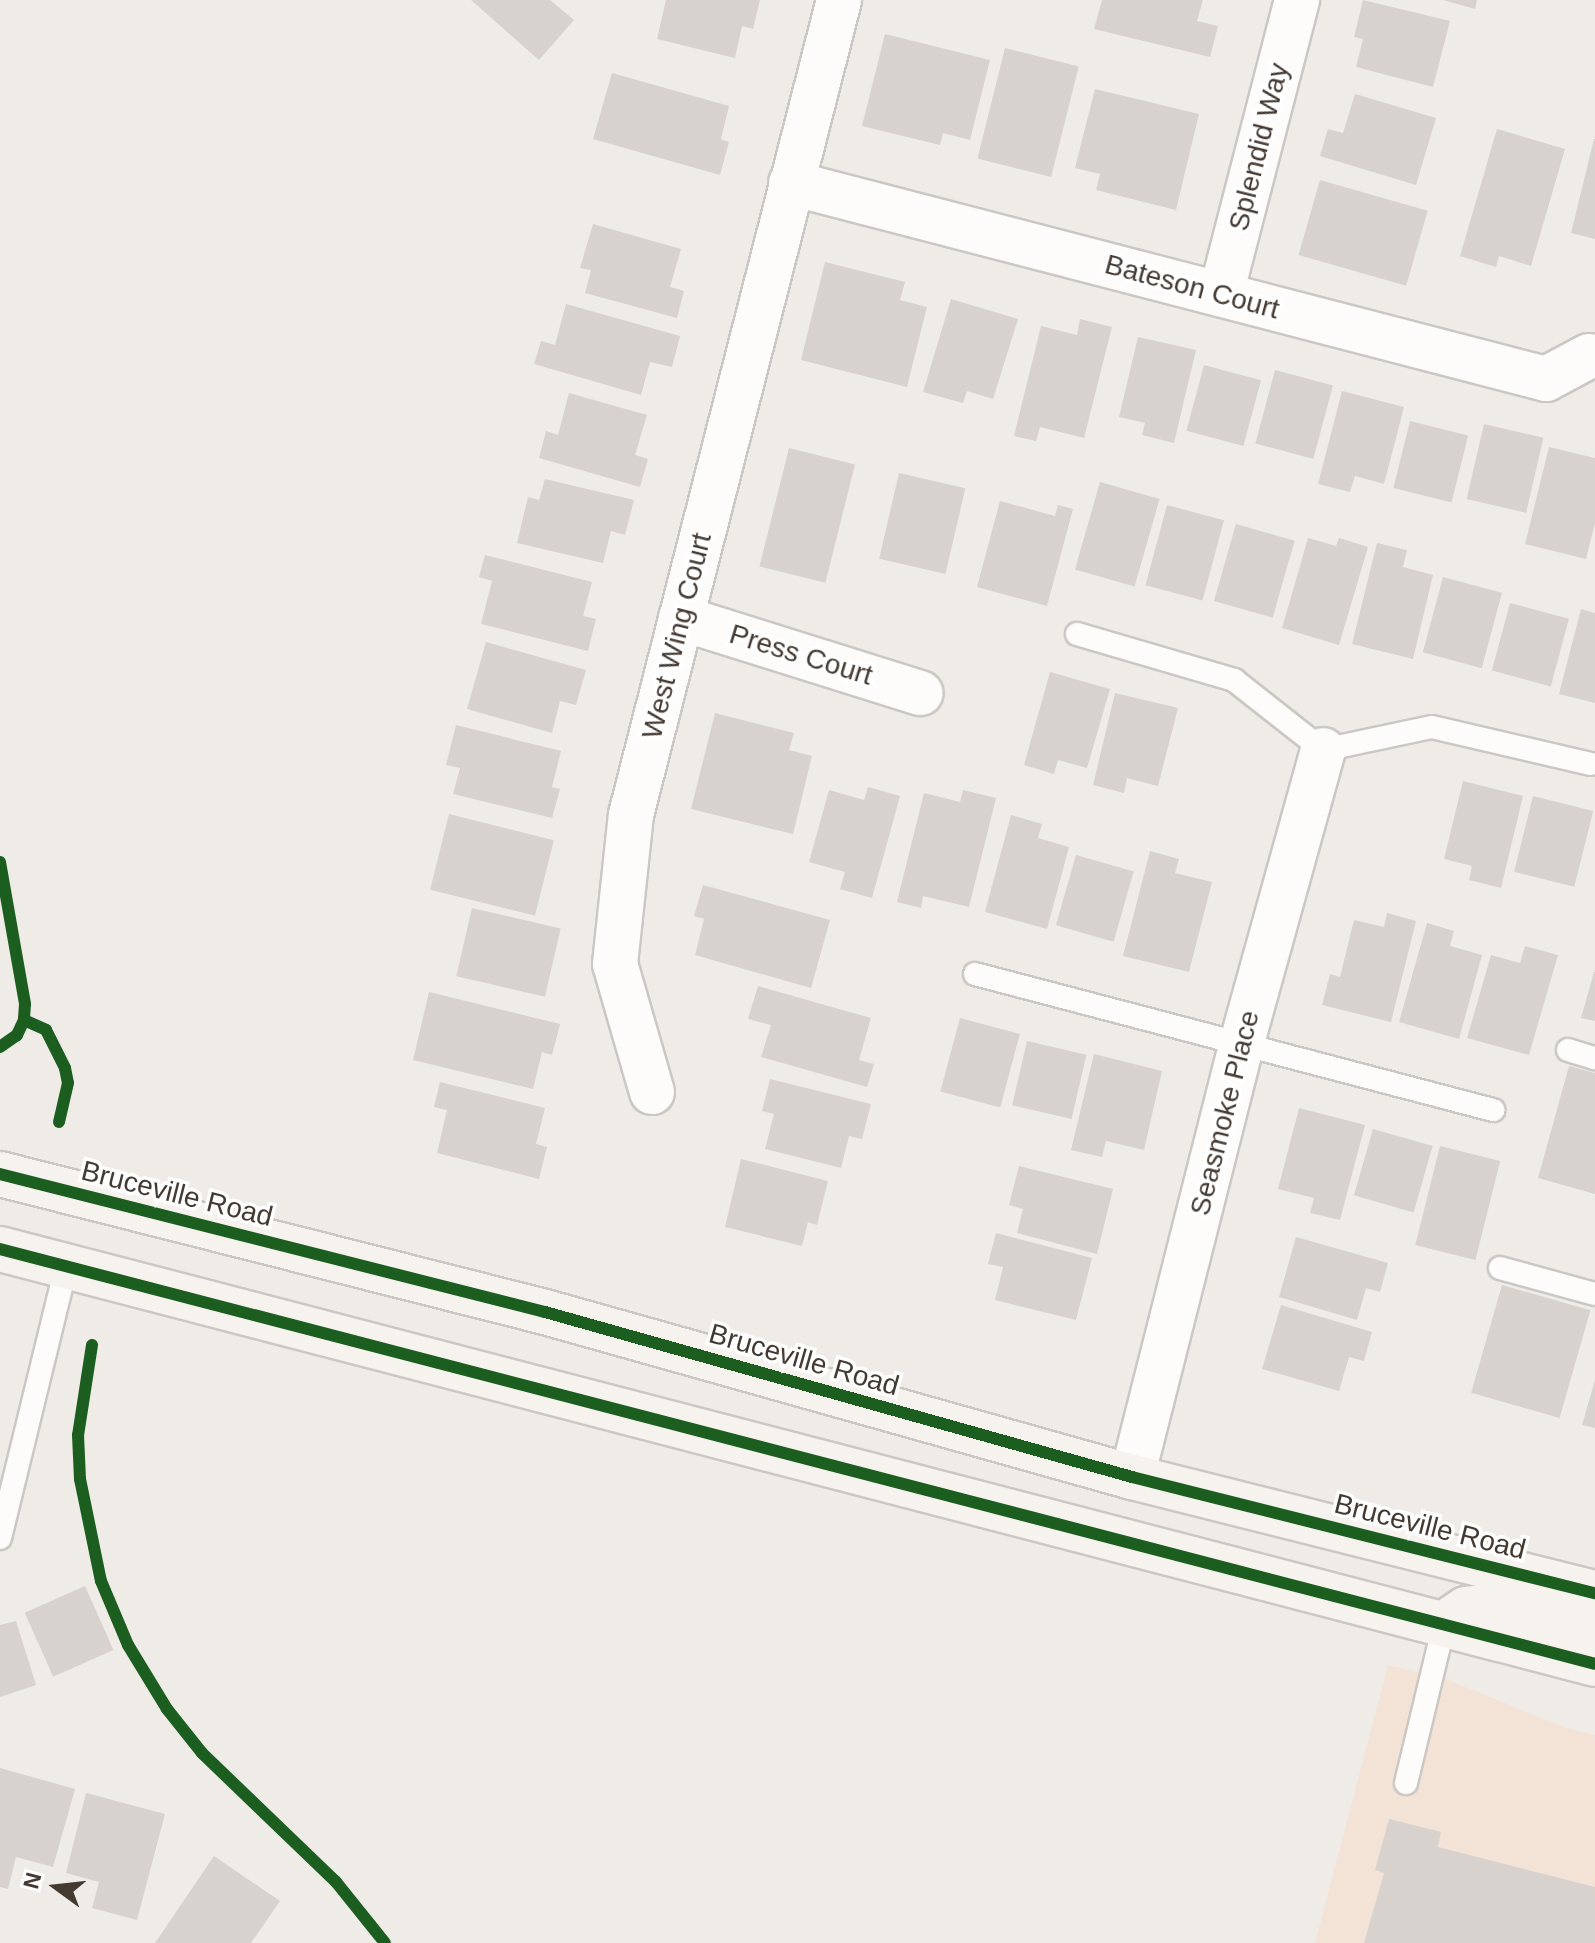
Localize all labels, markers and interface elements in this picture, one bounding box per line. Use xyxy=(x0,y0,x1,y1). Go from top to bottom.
street label: Splendid Way xyxy=(1222,60,1296,234)
street label: Bateson Court xyxy=(1101,248,1283,326)
street label: West Wing Court xyxy=(635,530,719,742)
street label: Press Court xyxy=(725,617,877,693)
street label: Seasmoke Place xyxy=(1183,1007,1267,1219)
street label: Bruceville Road xyxy=(78,1154,276,1234)
street label: Bruceville Road xyxy=(705,1317,903,1403)
street label: Bruceville Road xyxy=(1331,1487,1529,1567)
north arrow xyxy=(16,1847,96,1927)
text: N xyxy=(18,1870,46,1892)

